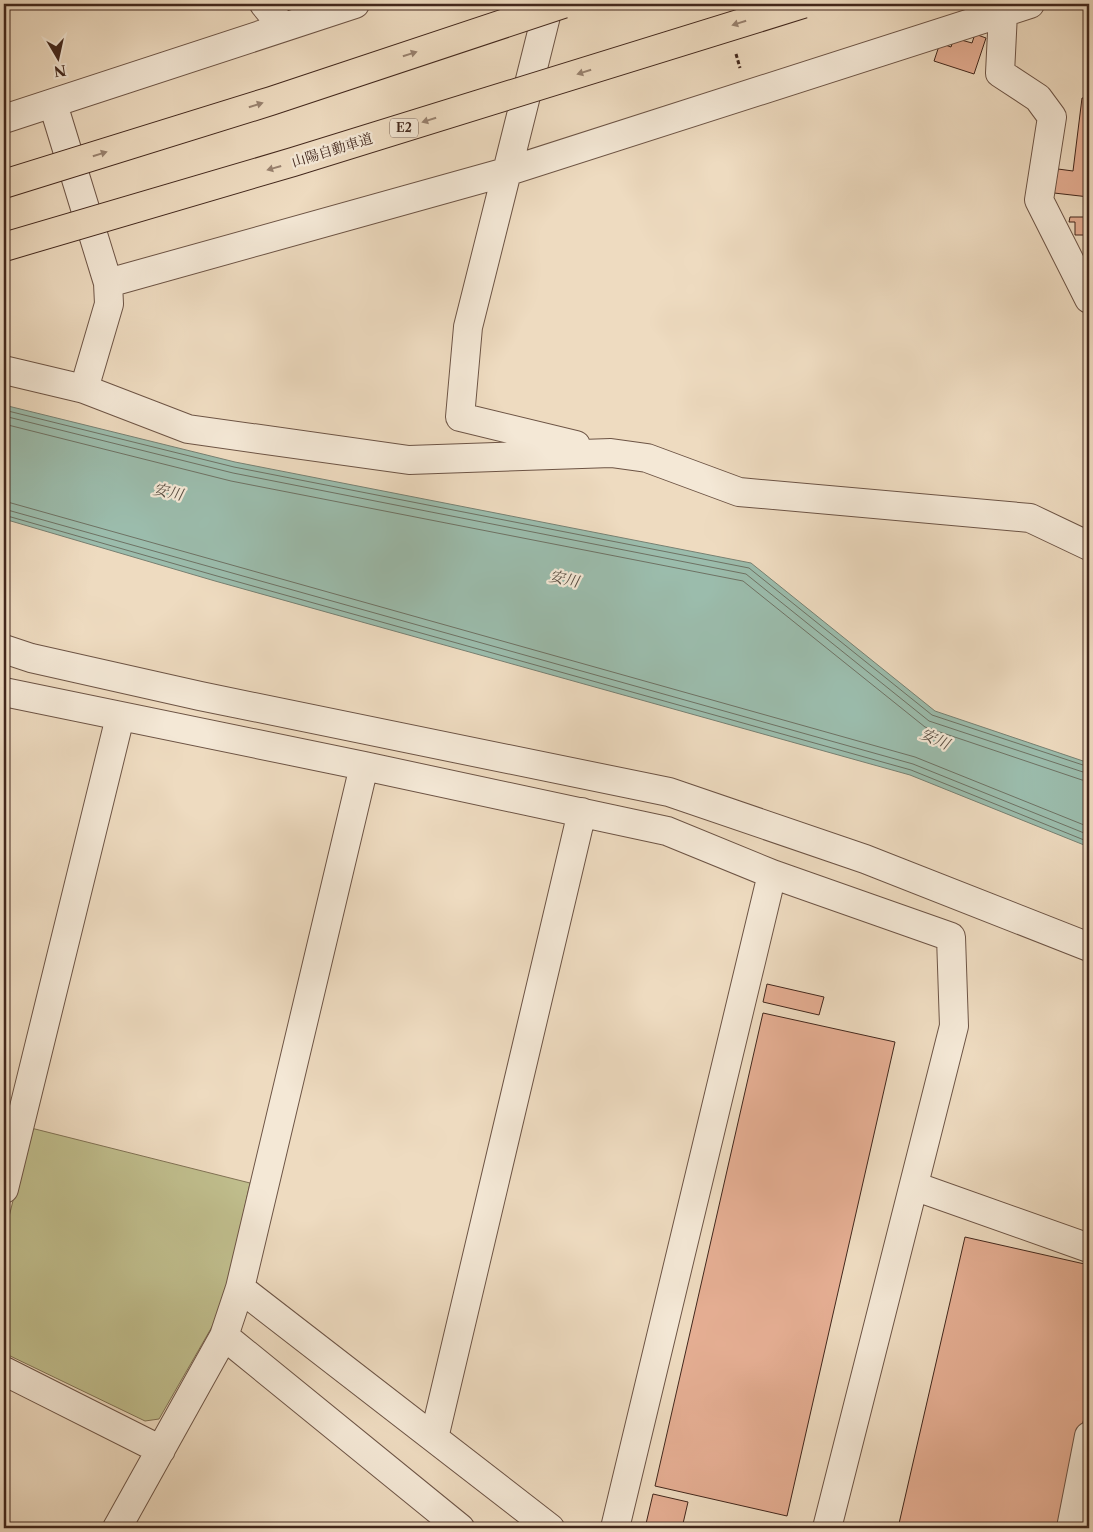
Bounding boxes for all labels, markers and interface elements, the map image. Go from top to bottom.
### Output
one-way arrow [732,20,747,28]
north arrow [32,32,82,82]
one-way arrow [403,50,418,58]
text: N [53,61,67,81]
one-way arrow [577,68,592,76]
one-way arrow [248,101,263,109]
one-way arrow [421,116,436,124]
road number: E2 [390,119,418,138]
street label: 山陽自動車道 [289,129,375,171]
one-way arrow [93,149,108,157]
one-way arrow [266,164,281,172]
water label: 安川 [151,479,187,504]
water label: 安川 [547,566,583,591]
water label: 安川 [918,724,955,754]

